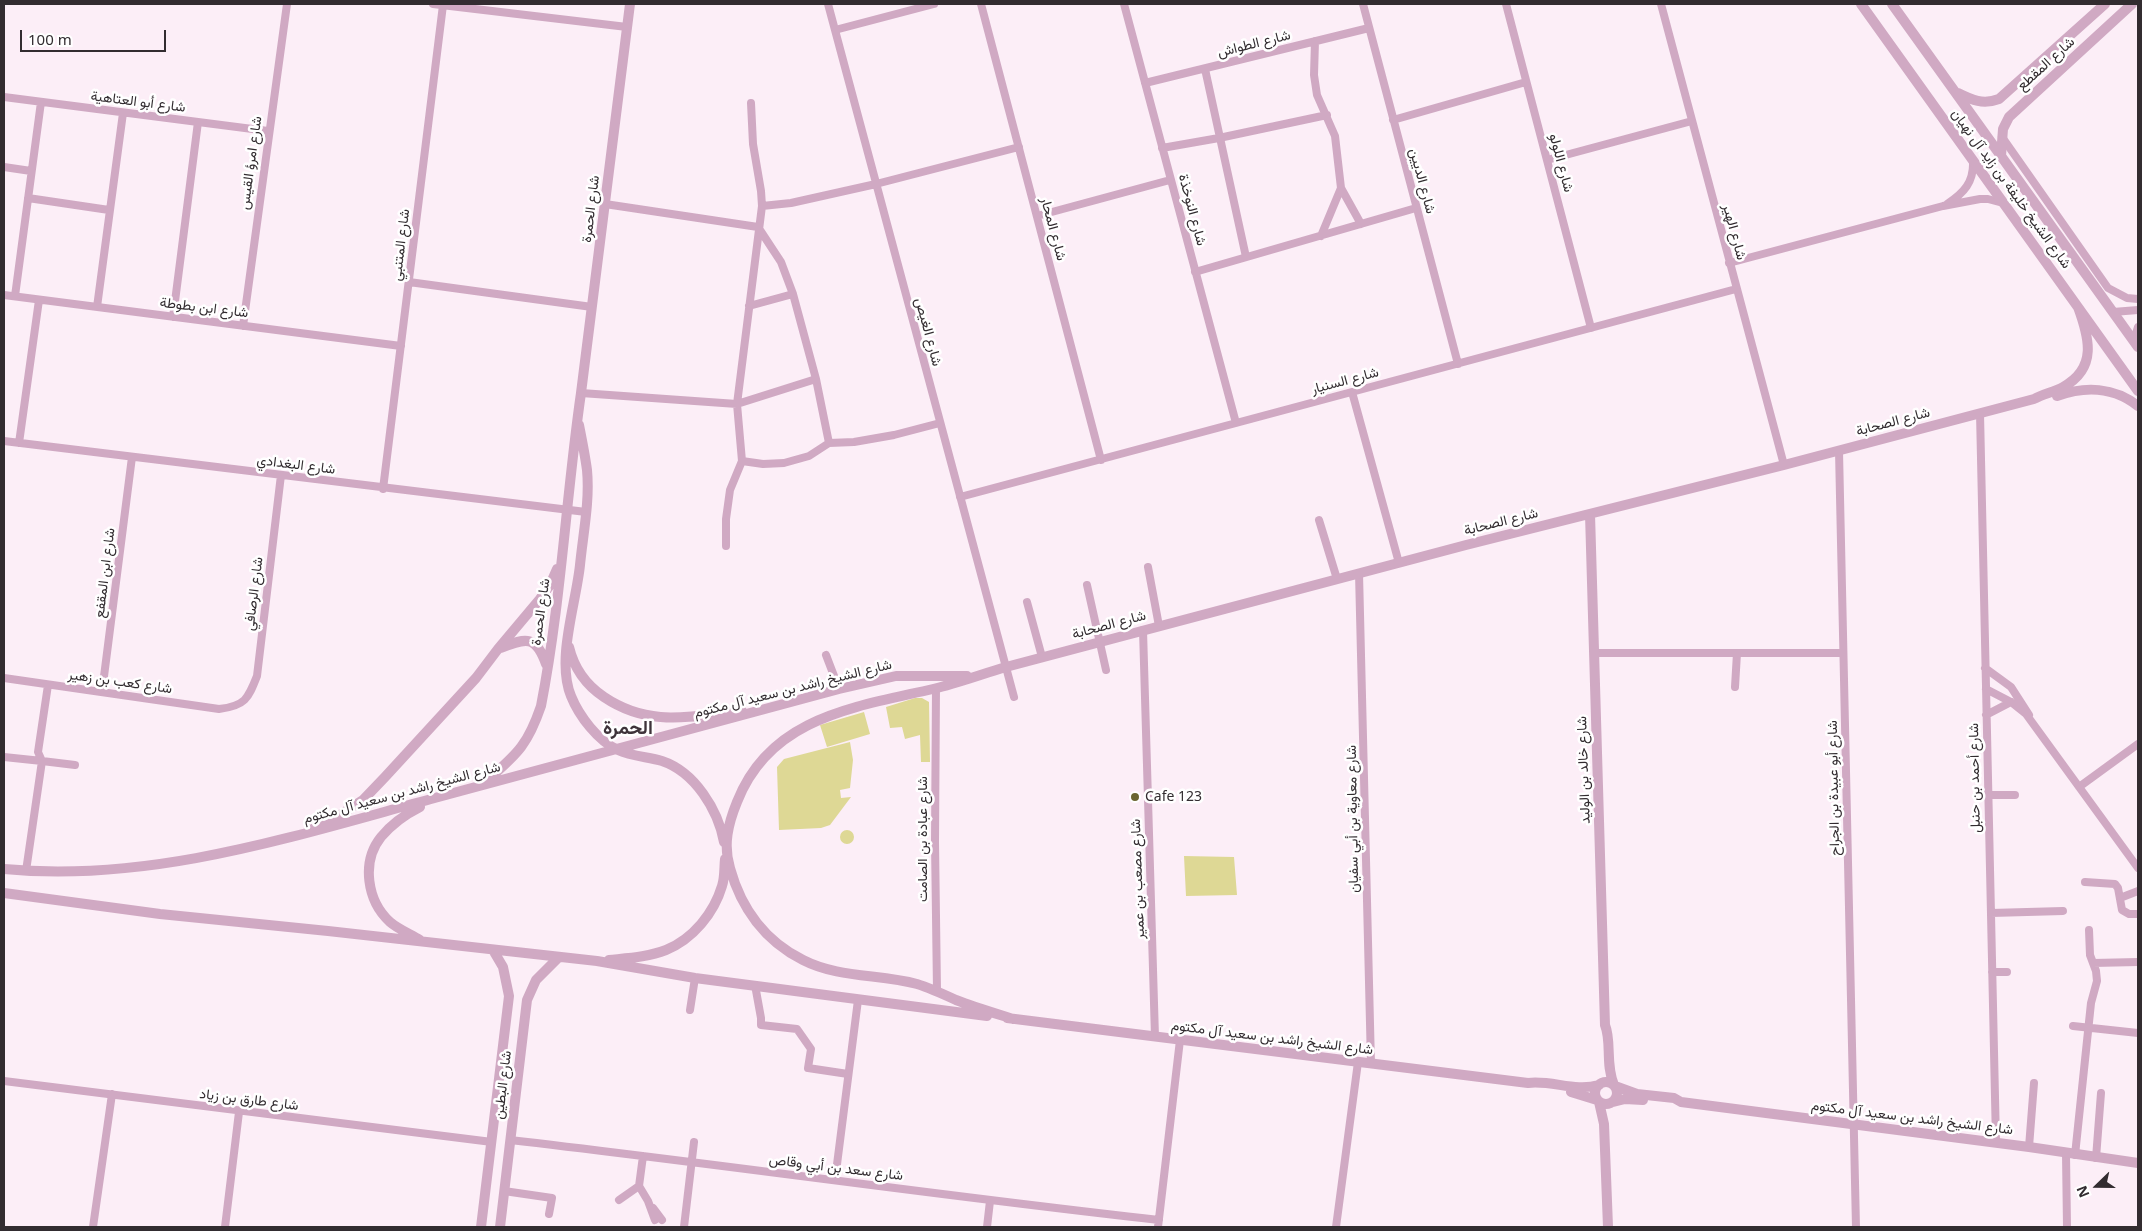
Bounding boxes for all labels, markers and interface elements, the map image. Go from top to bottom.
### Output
scale bar [22,20,169,52]
street label: شارع الطواش [1216,27,1292,61]
text: 100 m [28,29,72,49]
street label: شارع المقطع [2014,34,2078,94]
street label: شارع أبو العتاهية [90,88,186,116]
street label: شارع الشيخ خليفة بن زايد آل نهيان [1947,106,2075,272]
street label: شارع امرؤ القيس [236,115,266,211]
street label: شارع اللولو [1545,132,1577,194]
street label: شارع الديين [1405,146,1439,216]
street label: شارع النوخذة [1174,172,1210,248]
street label: شارع الحمرة [579,174,603,244]
street label: شارع المحار [1036,195,1070,263]
street label: شارع الهير [1719,202,1749,262]
street label: شارع المتنبي [388,208,414,282]
street label: شارع ابن بطوطة [159,294,249,322]
street label: شارع الغيص [911,296,945,368]
street label: شارع السنيار [1309,364,1381,398]
street label: شارع الصحابة [1854,404,1932,440]
street label: شارع البغدادي [256,452,336,478]
street label: شارع الصحابة [1462,505,1540,539]
street label: شارع ابن المقفع [91,527,119,619]
street label: شارع الرصافي [241,556,267,632]
street label: شارع الحمرة [528,577,554,647]
street label: شارع الصحابة [1070,607,1148,643]
street label: شارع الشيخ راشد بن سعيد آل مكتوم [692,656,894,722]
street label: شارع كعب بن زهير [67,666,173,698]
street label: شارع خالد بن الوليد [1574,716,1594,824]
district label: الحمرة [603,718,653,740]
street label: شارع أبو عبيدة بن الجراح [1824,720,1844,856]
street label: شارع أحمد بن حنبل [1966,723,1984,833]
street label: شارع معاوية بن أبي سفيان [1343,745,1363,893]
street label: شارع الشيخ راشد بن سعيد آل مكتوم [302,759,502,827]
street label: شارع عبادة بن الصامت [915,776,931,902]
place label: Cafe 123 [1145,789,1202,805]
marker: Cafe 123 [1129,791,1141,803]
street label: شارع مصعب بن عمير [1128,819,1148,939]
street label: شارع الشيخ راشد بن سعيد آل مكتوم [1170,1017,1374,1059]
street label: شارع البطين [490,1050,516,1120]
street label: شارع طارق بن زياد [199,1086,299,1114]
street label: شارع الشيخ راشد بن سعيد آل مكتوم [1810,1097,2014,1139]
street label: شارع سعد بن أبي وقاص [768,1151,904,1185]
north arrow [2072,1161,2122,1211]
text: N [2072,1183,2094,1201]

